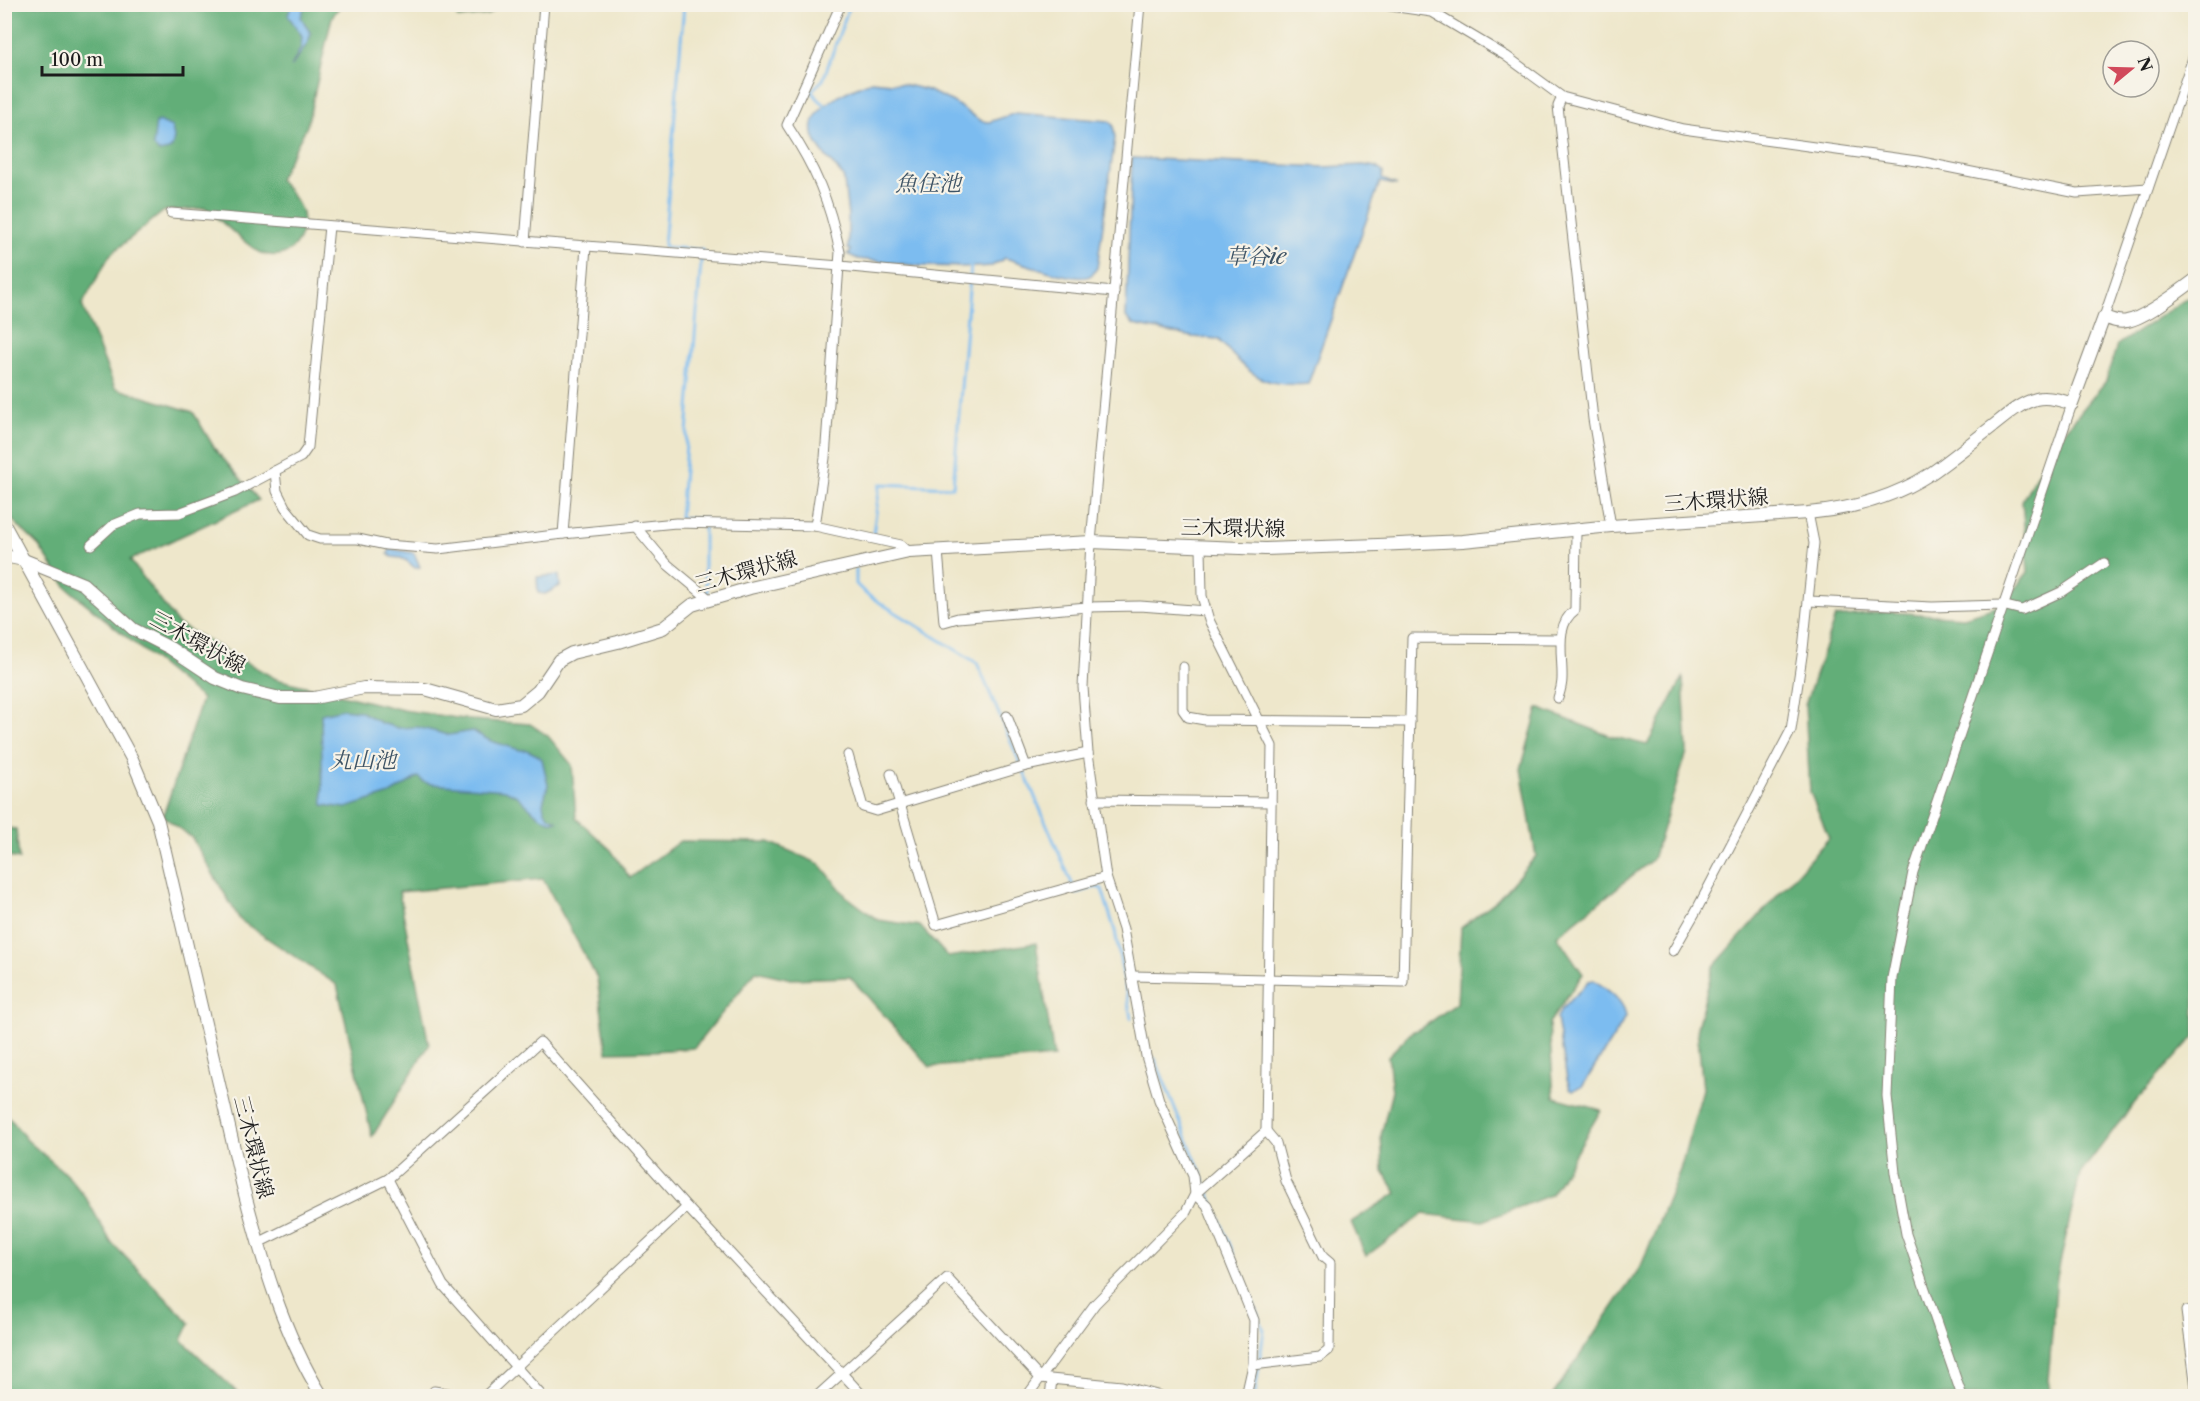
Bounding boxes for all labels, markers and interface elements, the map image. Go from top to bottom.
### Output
scale bar [42,39,183,77]
north arrow [2101,39,2161,99]
text: 100 m [51,49,103,71]
text: N [2133,54,2157,74]
water label: 魚住池 [895,170,964,197]
water label: 草谷ie [1226,243,1288,270]
street label: 三木環状線 [1663,484,1769,516]
street label: 三木環状線 [1180,515,1286,541]
street label: 三木環状線 [692,545,800,597]
street label: 三木環状線 [146,606,250,678]
water label: 丸山池 [330,747,399,774]
street label: 三木環状線 [229,1093,279,1201]

